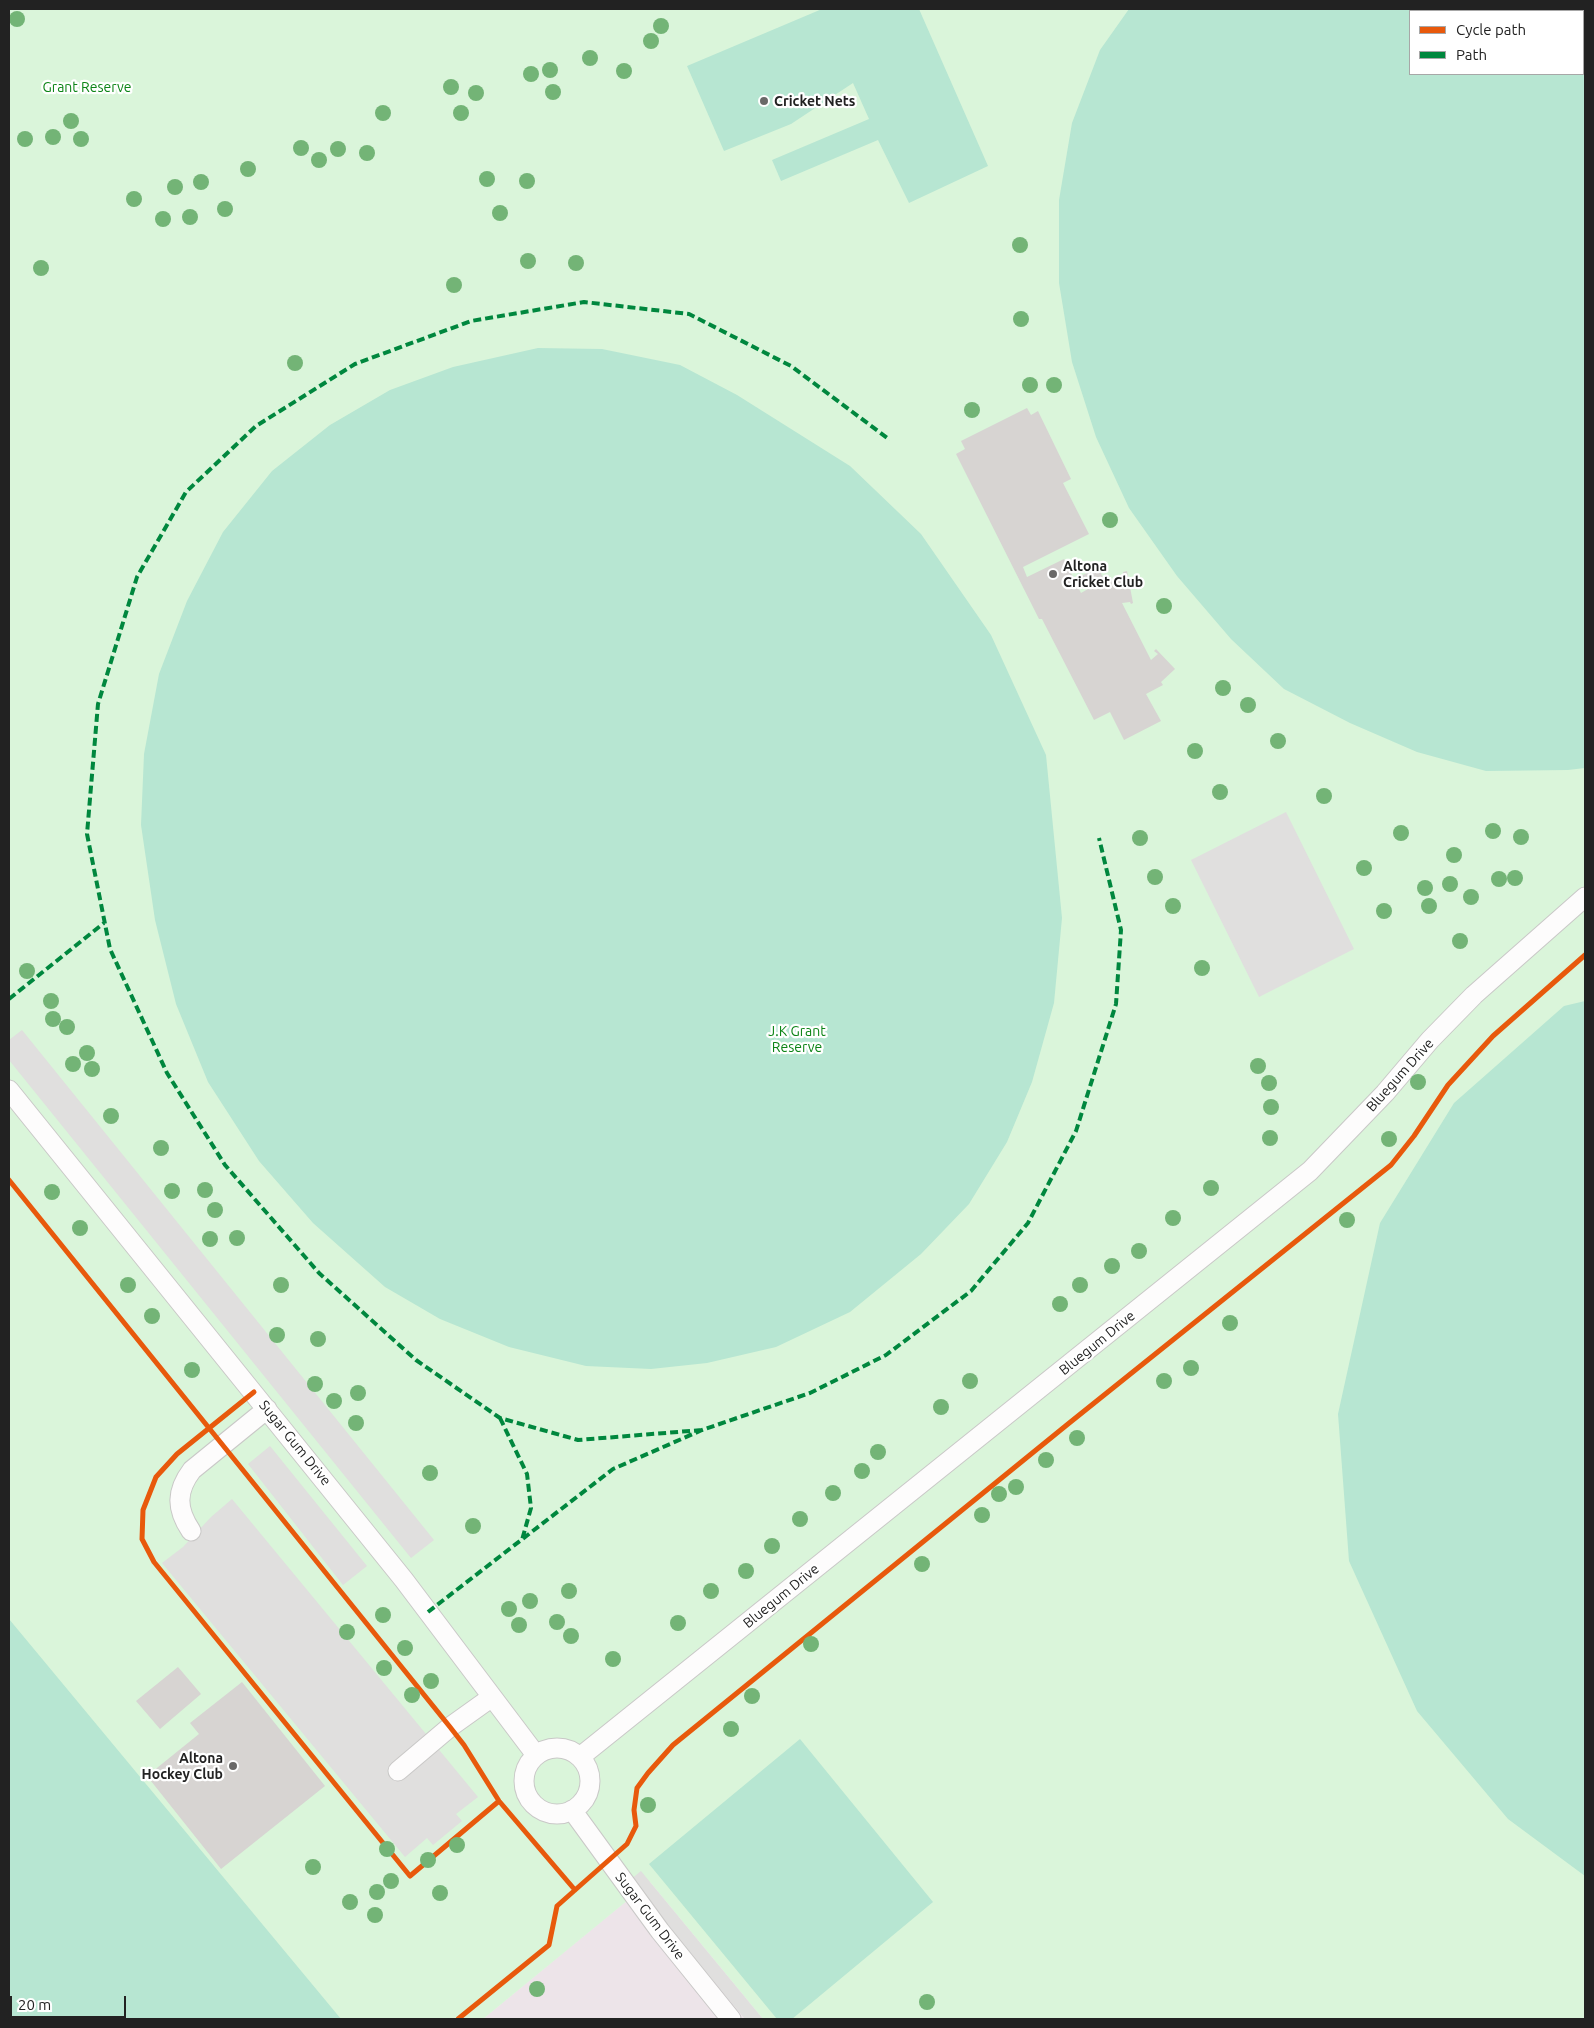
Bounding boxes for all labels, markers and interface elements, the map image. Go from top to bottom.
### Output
legend [1409,10,1584,75]
text: Cycle path [1456,21,1526,38]
text: Path [1456,46,1487,63]
park label: Grant Reserve [43,79,131,95]
place label: Cricket Nets [774,93,855,109]
marker: Cricket Nets [758,95,770,107]
place label: Altona Cricket Club [1063,558,1143,590]
marker: Altona Cricket Club [1047,568,1059,580]
park label: J.K Grant Reserve [768,1023,826,1056]
street label: Bluegum Drive [1363,1035,1437,1115]
street label: Bluegum Drive [1056,1307,1138,1379]
street label: Sugar Gum Drive [256,1397,334,1489]
street label: Bluegum Drive [740,1560,822,1632]
place label: Altona Hockey Club [142,1750,223,1782]
marker: Altona Hockey Club [227,1760,239,1772]
street label: Sugar Gum Drive [612,1869,688,1963]
scale bar [12,1986,129,2018]
text: 20 m [18,1996,51,2013]

